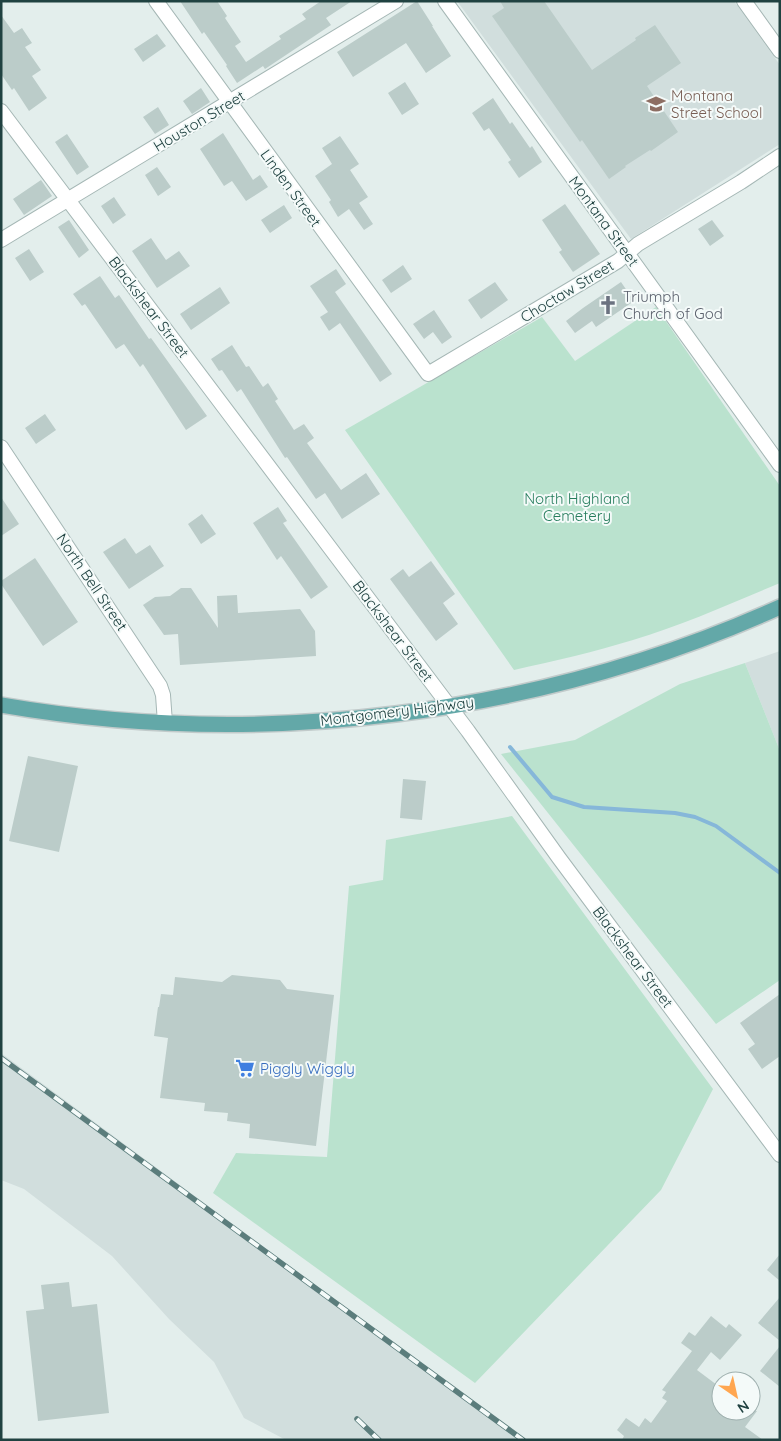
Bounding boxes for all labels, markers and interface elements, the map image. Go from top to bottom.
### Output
street label: Houston Street [150,86,248,156]
place label: Montana Street School [671,86,762,122]
school or university icon: Montana Street School [645,93,667,115]
street label: Linden Street [257,146,325,230]
street label: Montana Street [565,172,643,270]
street label: Blackshear Street [105,253,193,361]
street label: Choctaw Street [517,256,617,326]
place label: Triumph Church of God [623,287,723,323]
church icon: Triumph Church of God [597,294,619,316]
park label: North Highland Cemetery [524,489,630,525]
street label: North Bell Street [52,530,132,634]
street label: Blackshear Street [349,577,437,685]
street label: Montgomery Highway [319,692,475,730]
street label: Blackshear Street [589,903,677,1011]
supermarket icon: Piggly Wiggly [234,1057,256,1079]
place label: Piggly Wiggly [260,1059,355,1078]
north arrow [711,1371,761,1421]
text: N [734,1396,753,1417]

